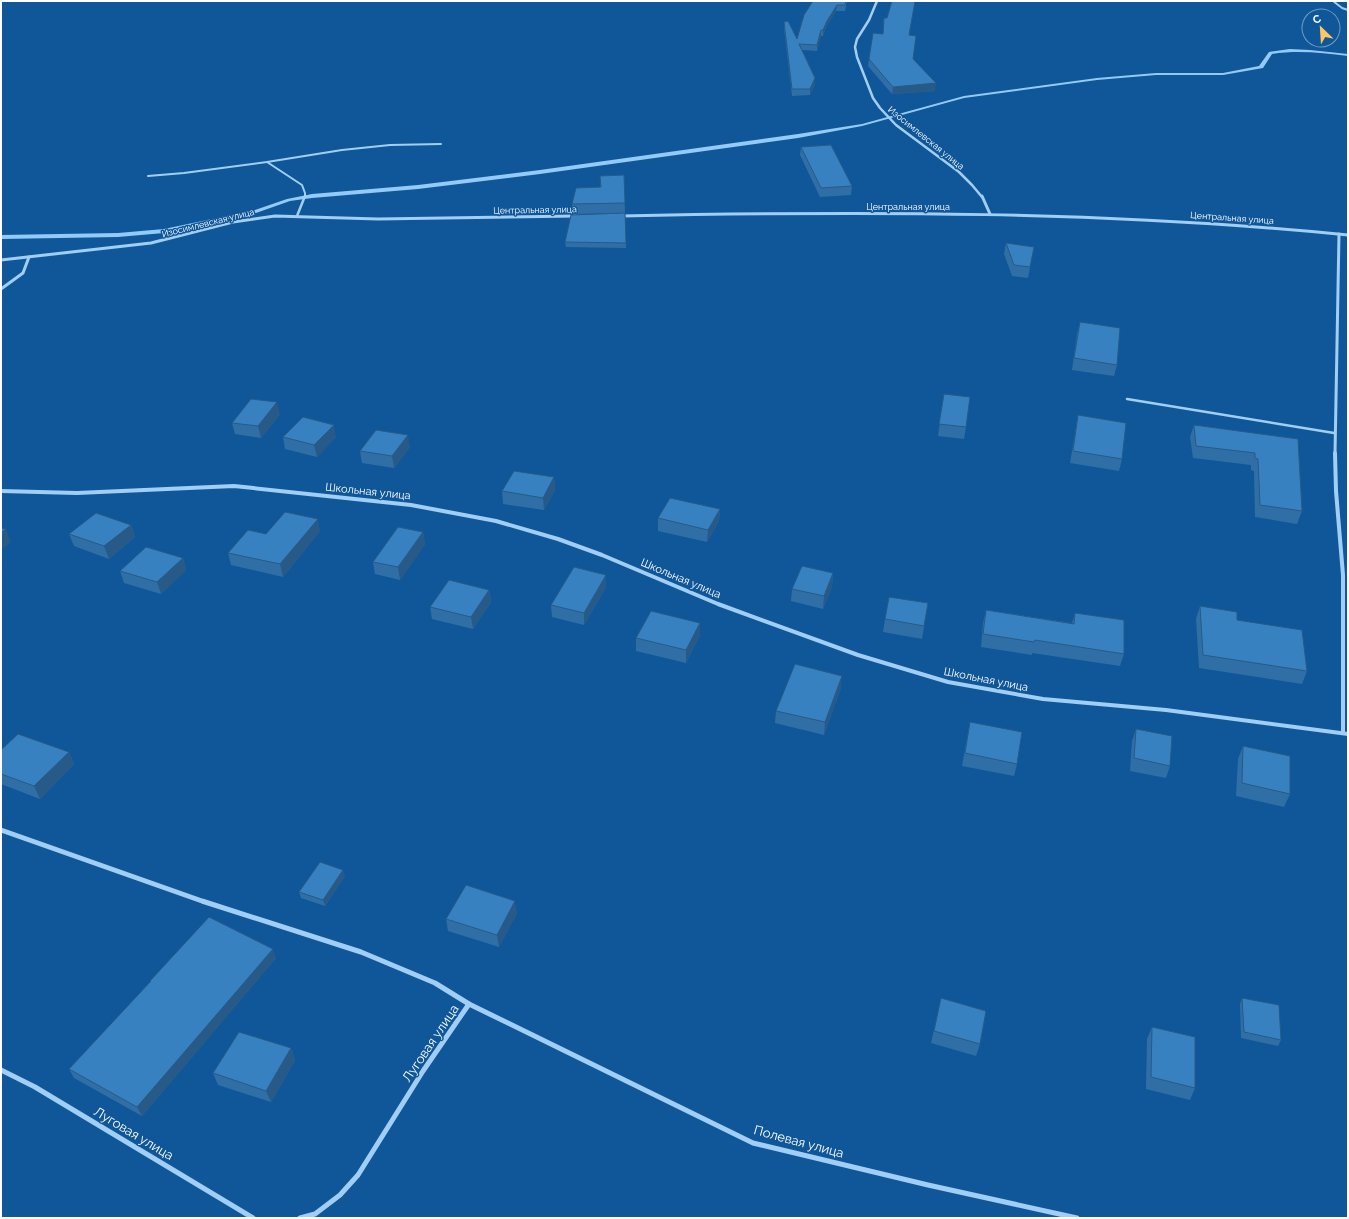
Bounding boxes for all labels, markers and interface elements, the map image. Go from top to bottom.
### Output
north arrow [1301,8,1341,48]
text: С [1311,12,1324,27]
street label: Изосимлевская улица [886,104,966,172]
street label: Центральная улица [866,202,950,212]
street label: Центральная улица [493,204,577,216]
street label: Изосимлевская улица [161,207,255,239]
street label: Центральная улица [1190,210,1274,226]
street label: Школьная улица [325,481,411,502]
street label: Школьная улица [639,556,723,601]
street label: Школьная улица [943,665,1029,694]
street label: Луговая улица [399,1002,462,1085]
street label: Луговая улица [91,1104,176,1163]
street label: Полевая улица [752,1122,846,1161]

